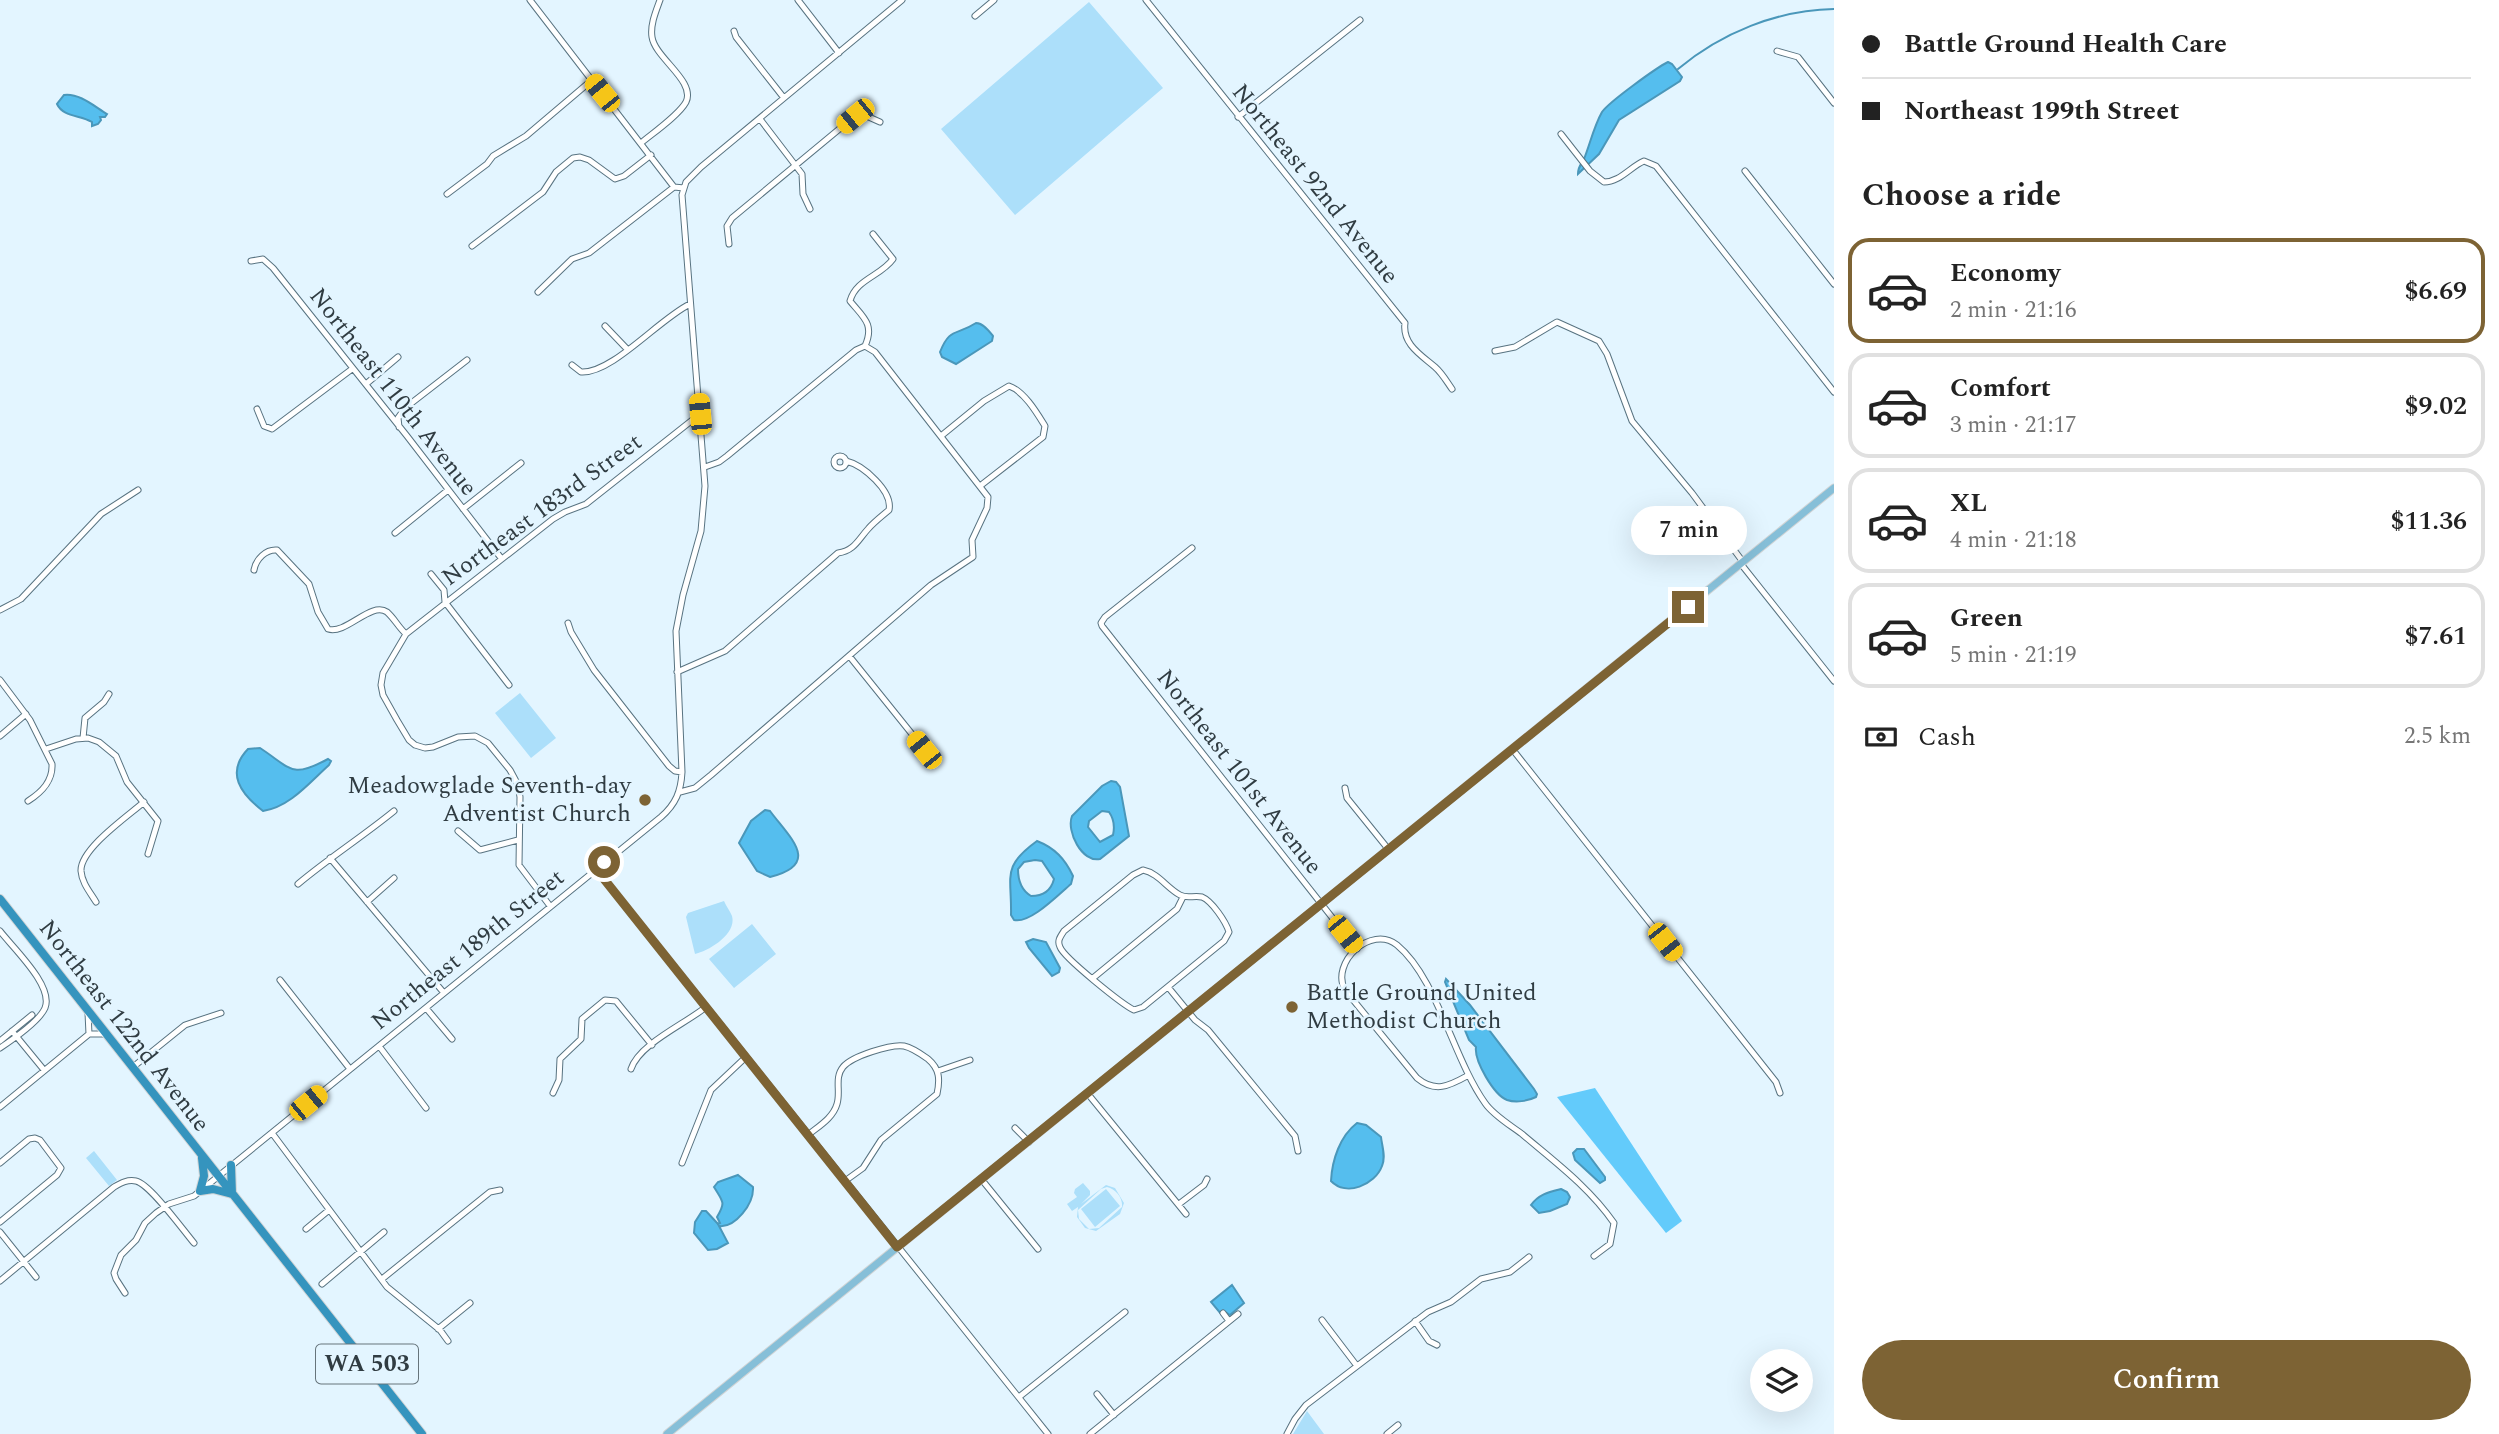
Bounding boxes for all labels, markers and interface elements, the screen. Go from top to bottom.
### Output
text: Battle Ground Health Care [1904,24,2227,64]
car [581,70,624,116]
street label: Northeast 92nd Avenue [1223,76,1407,292]
text: Northeast 199th Street [1904,91,2179,131]
car [833,95,878,137]
text: Choose a ride [1862,171,2061,220]
text: Economy [1950,253,2060,293]
icon: car [1866,259,1929,322]
text: $6.69 [2404,271,2467,311]
street label: Northeast 110th Avenue [300,280,486,504]
text: 2 min · 21:16 [1950,293,2077,328]
text: Comfort [1950,368,2051,408]
icon: car [1866,374,1929,437]
text: $9.02 [2404,386,2467,426]
car [688,392,713,436]
text: 3 min · 21:17 [1950,408,2077,443]
street label: Northeast 183rd Street [434,425,650,595]
text: XL [1950,483,1987,523]
icon: car [1866,489,1929,552]
text: $11.36 [2391,501,2467,541]
callout: 7 min [1630,505,1746,554]
text: 7 min [1659,513,1719,548]
text: 4 min · 21:18 [1950,523,2077,558]
route end [1672,591,1704,623]
text: Green [1950,598,2023,638]
icon: car [1866,604,1929,667]
text: $7.61 [2404,616,2467,656]
text: 5 min · 21:19 [1950,638,2077,673]
street label: Northeast 101st Avenue [1147,662,1331,882]
text: Cash [1918,717,1976,757]
icon: cash [1862,718,1900,756]
text: 2.5 km [2404,719,2471,754]
car [903,727,946,773]
place label: Meadowglade Seventh-day Adventist Church [347,768,632,832]
marker: Meadowglade Seventh-day Adventist Church [637,792,653,808]
route start [588,846,620,878]
street label: Northeast 189th Street [364,861,572,1039]
car [1324,911,1367,957]
street label: Northeast 122nd Avenue [30,912,218,1140]
car [1644,919,1687,965]
place label: Battle Ground United Methodist Church [1306,975,1537,1039]
marker: Battle Ground United Methodist Church [1284,999,1300,1015]
car [286,1082,331,1124]
button: Confirm [1862,1340,2471,1420]
road number: WA 503 [316,1344,418,1384]
map controls [1750,1349,1813,1412]
button: layers [1750,1349,1813,1412]

